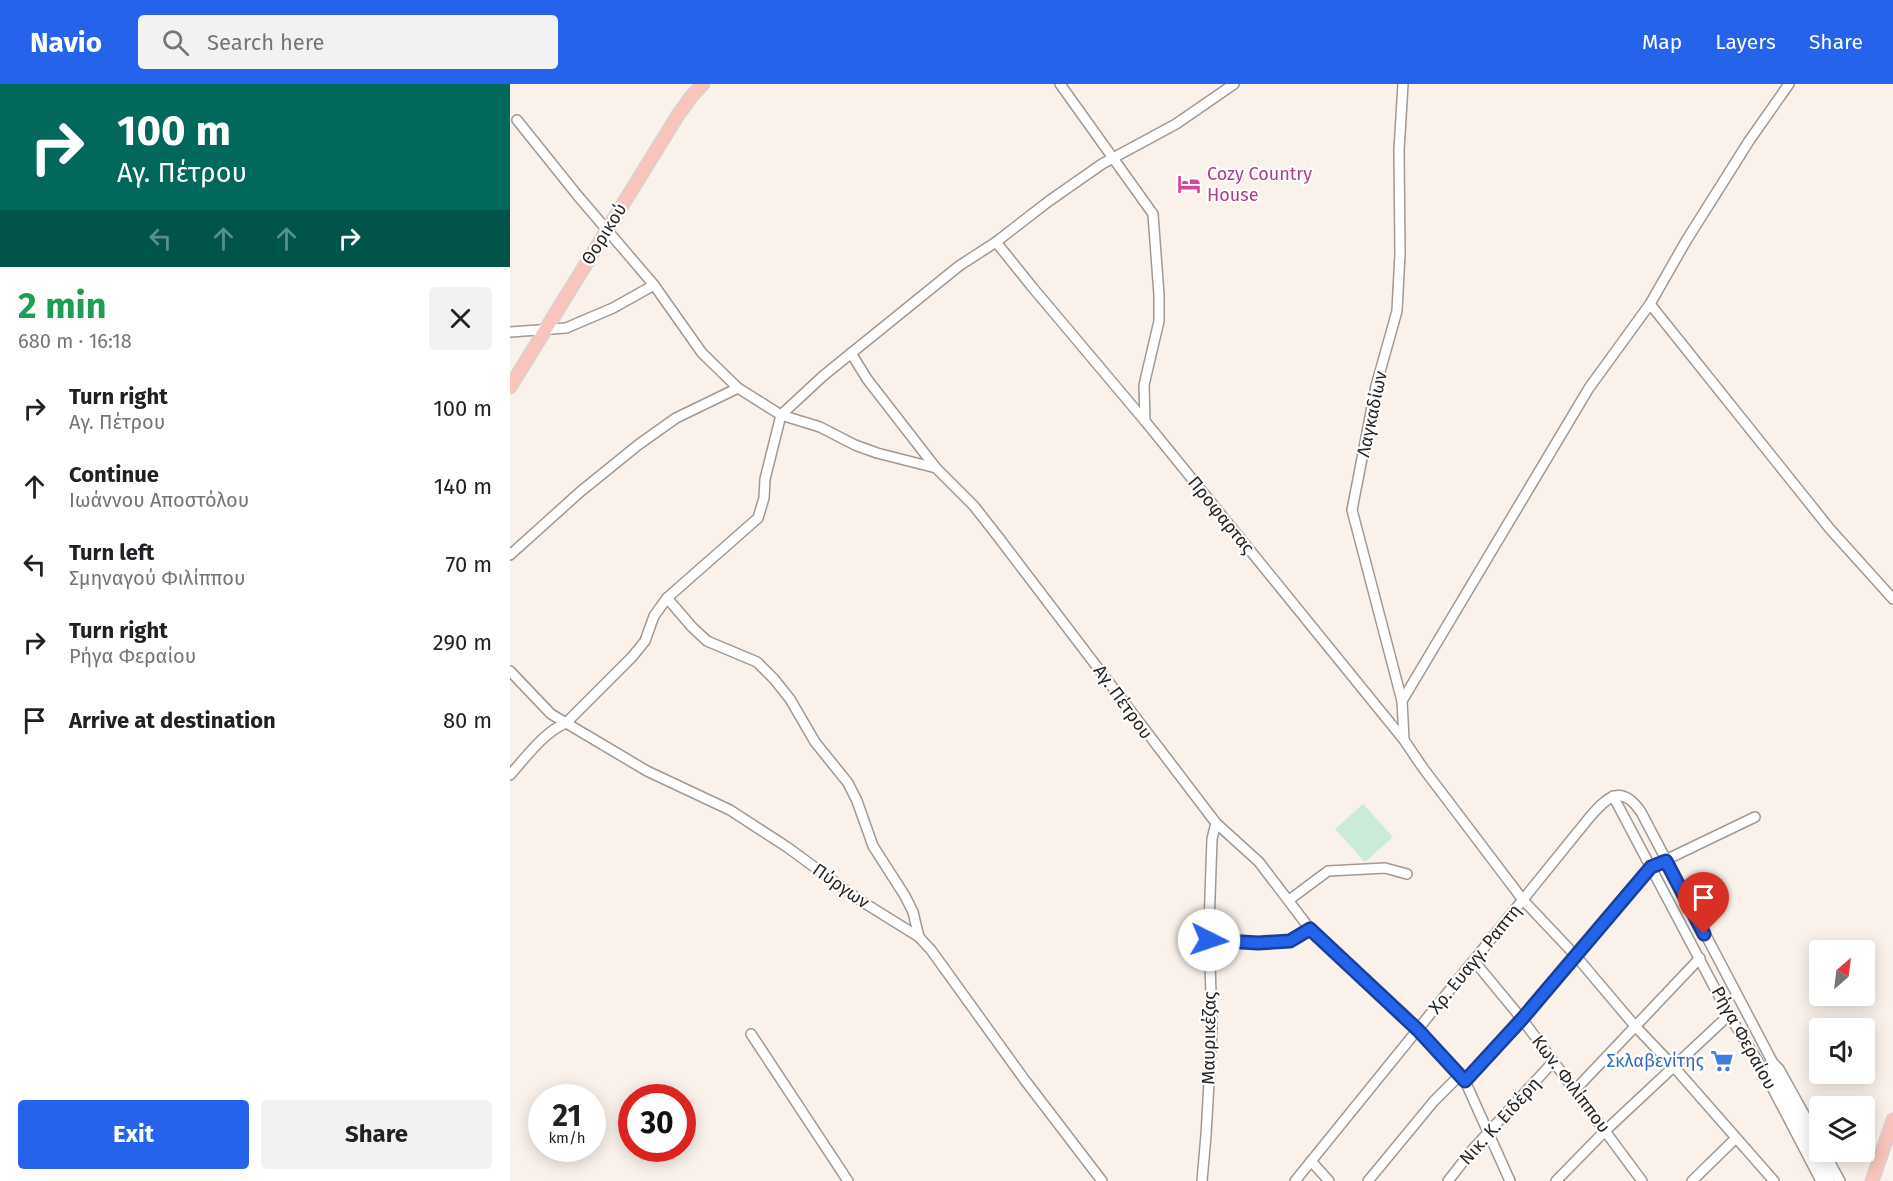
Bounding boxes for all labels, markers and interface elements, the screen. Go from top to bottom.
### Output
search box [138,15,558,69]
text: Navio [30,26,102,59]
icon: search [159,26,192,59]
text: Search here [207,29,325,56]
text: Map [1642,29,1682,55]
text: Layers [1715,29,1776,55]
text: Share [1809,29,1863,55]
text: 100 m [117,106,231,156]
icon: right [18,108,96,186]
text: Αγ. Πέτρου [117,157,247,189]
place label: Cozy Country House [1207,163,1312,206]
hotel icon: Cozy Country House [1176,171,1202,197]
street label: Θορικού [576,199,632,269]
icon: left [144,222,177,255]
icon: ahead [207,222,240,255]
icon: ahead [270,222,303,255]
icon: right [333,222,366,255]
text: 2 min [18,284,107,328]
button: close [429,287,492,350]
text: 680 m · 16:18 [18,329,132,353]
street label: Λαγκαδίων [1352,369,1392,459]
text: Turn right [69,383,168,410]
icon: right [18,392,51,425]
text: 100 m [433,395,492,422]
text: Αγ. Πέτρου [69,410,165,434]
text: Continue [69,461,159,488]
icon: ahead [18,470,51,503]
street label: Προφαρτας [1183,472,1259,559]
text: 140 m [434,473,492,500]
text: Ιωάννου Αποστόλου [69,488,249,512]
text: Turn left [69,539,154,566]
icon: left [18,548,51,581]
text: 70 m [446,551,492,578]
text: Σμηναγού Φιλίππου [69,566,245,590]
text: Turn right [69,617,168,644]
icon: right [18,626,51,659]
text: 290 m [433,629,492,656]
text: Ρήγα Φεραίου [69,644,196,668]
street label: Αγ. Πέτρου [1089,661,1157,743]
icon: arrive [18,704,51,737]
text: Arrive at destination [69,707,276,734]
text: 80 m [443,707,492,734]
street label: Πύργων [808,859,874,914]
pin [1678,872,1729,934]
icon: arrive [1687,881,1720,914]
street label: Χρ. Ευαγγ. Ραπτη [1424,900,1526,1018]
position arrow [1177,908,1241,972]
north arrow [1809,940,1875,1006]
map controls [1809,940,1875,1162]
street label: Ρήγα Φεραίου [1707,983,1781,1093]
street label: Μαυρικέζας [1197,991,1221,1085]
button: sound [1809,1018,1875,1084]
street label: Κων. Φιλίππου [1527,1031,1615,1137]
supermarket icon: Σκλαβενίτης [1709,1048,1735,1074]
place label: Σκλαβενίτης [1606,1050,1705,1072]
street label: Νικ. Κ. Ειδέρη [1455,1073,1545,1169]
speed limit sign: 30 [618,1084,696,1162]
button: layers [1809,1096,1875,1162]
text: 21 [553,1098,581,1134]
button: Exit [18,1100,249,1169]
button: Share [261,1100,492,1169]
text: km/h [548,1129,586,1147]

